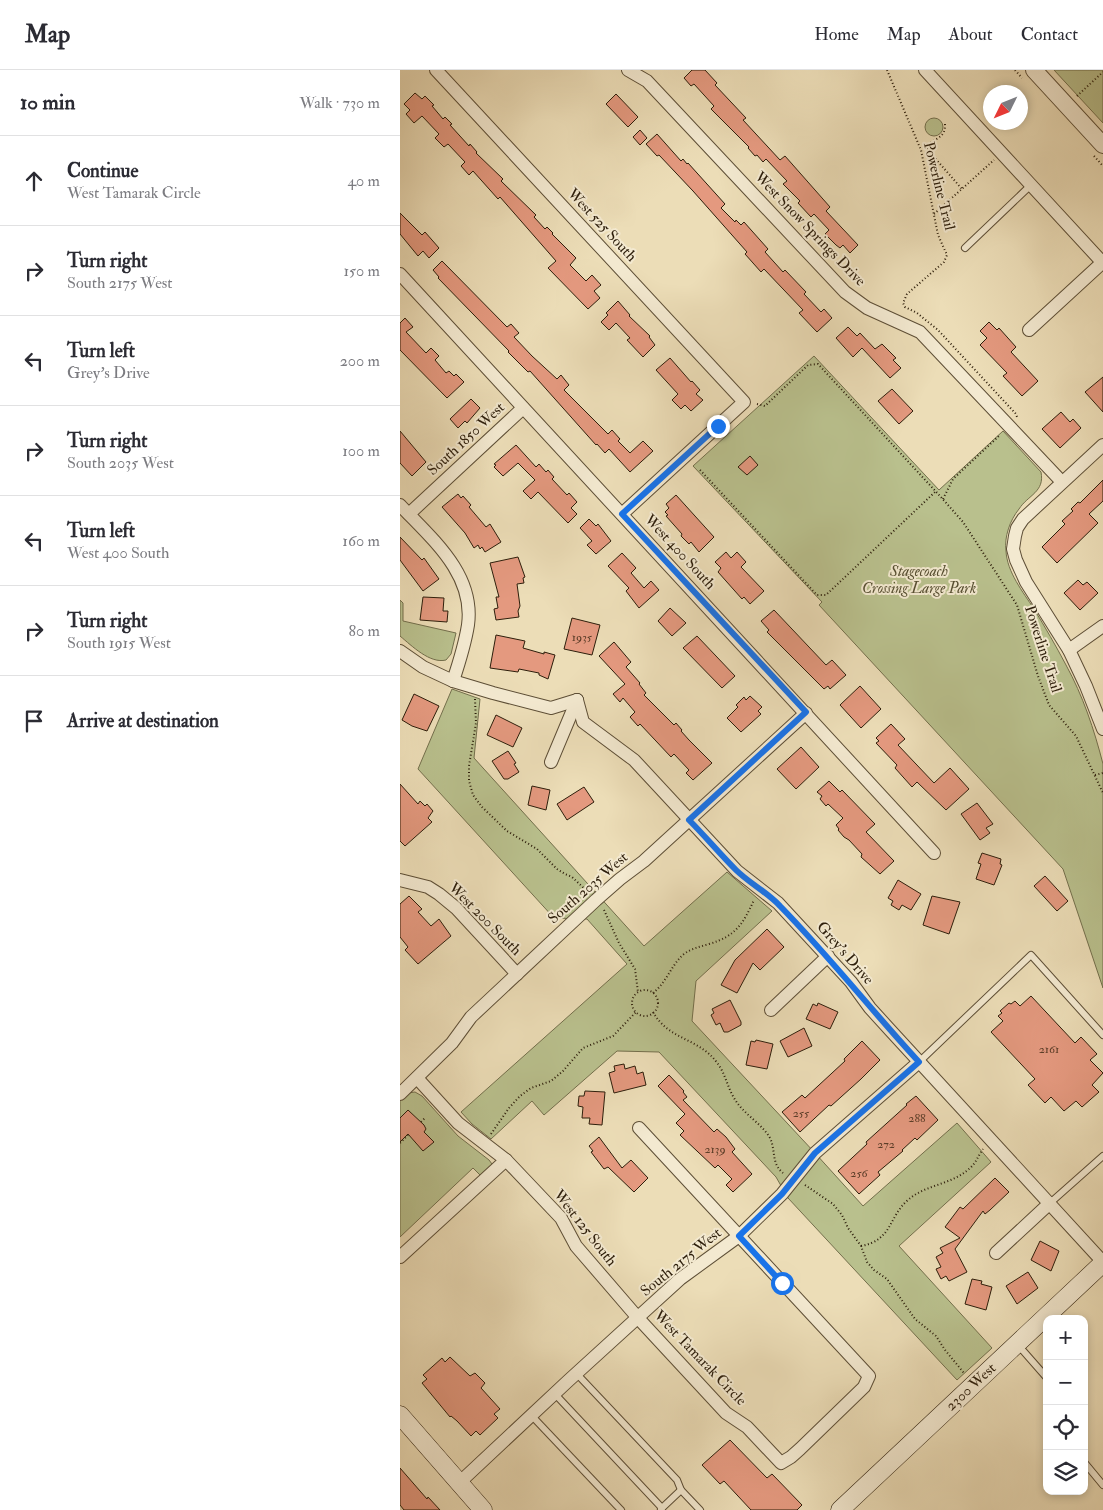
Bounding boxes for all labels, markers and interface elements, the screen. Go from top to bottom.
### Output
text: Map [25,19,70,50]
text: Home [814,23,859,46]
text: Map [887,23,921,46]
text: About [949,23,993,46]
text: Contact [1021,23,1078,46]
north arrow [983,85,1028,130]
text: 10 min [20,89,75,116]
text: Walk · 730 m [299,93,380,113]
street label: Powerline Trail [919,140,959,232]
text: Continue [67,159,138,183]
icon: ahead [20,167,48,195]
street label: West Snow Springs Drive [749,167,870,291]
text: 40 m [347,171,380,191]
text: West Tamarak Circle [67,183,201,203]
street label: West 525 South [563,184,641,266]
text: Turn right [67,249,147,273]
icon: right [20,257,48,285]
text: 150 m [343,261,380,281]
text: South 2175 West [67,273,173,293]
text: Turn left [67,339,135,363]
icon: left [20,347,48,375]
text: 200 m [340,351,380,371]
text: Grey's Drive [67,363,150,383]
street label: South 1850 West [423,398,509,480]
route end [707,415,730,438]
text: Turn right [67,429,147,453]
icon: right [20,437,48,465]
text: 100 m [342,441,380,461]
text: South 2035 West [67,453,174,473]
street label: West 400 South [640,510,720,594]
text: Turn left [67,519,135,543]
icon: left [20,527,48,555]
text: 160 m [342,531,380,551]
text: West 400 South [67,543,169,563]
park label: Stagecoach Crossing Large Park [862,562,976,598]
street label: Powerline Trail [1020,603,1066,695]
text: Turn right [67,609,147,633]
icon: right [20,617,48,645]
text: 80 m [349,621,380,641]
house number: 1935 [572,630,593,645]
text: South 1915 West [67,633,171,653]
icon: arrive [20,707,48,735]
text: Arrive at destination [67,709,219,733]
street label: South 2035 West [544,848,632,928]
street label: West 200 South [444,878,526,960]
street label: Grey's Drive [812,917,878,989]
house number: 2161 [1039,1042,1059,1057]
house number: 255 [793,1106,810,1121]
house number: 288 [908,1111,926,1126]
house number: 272 [877,1137,895,1152]
house number: 2139 [704,1142,726,1157]
house number: 256 [850,1166,869,1181]
street label: West 125 South [549,1185,621,1270]
street label: South 2175 West [637,1223,726,1301]
route start [771,1272,794,1295]
street label: West Tamarak Circle [649,1306,750,1410]
map controls [1043,1315,1088,1495]
button: + [1043,1315,1088,1360]
street label: 2300 West [942,1359,1000,1415]
button: − [1043,1360,1088,1405]
button: locate [1043,1405,1088,1450]
button: layers [1043,1450,1088,1495]

